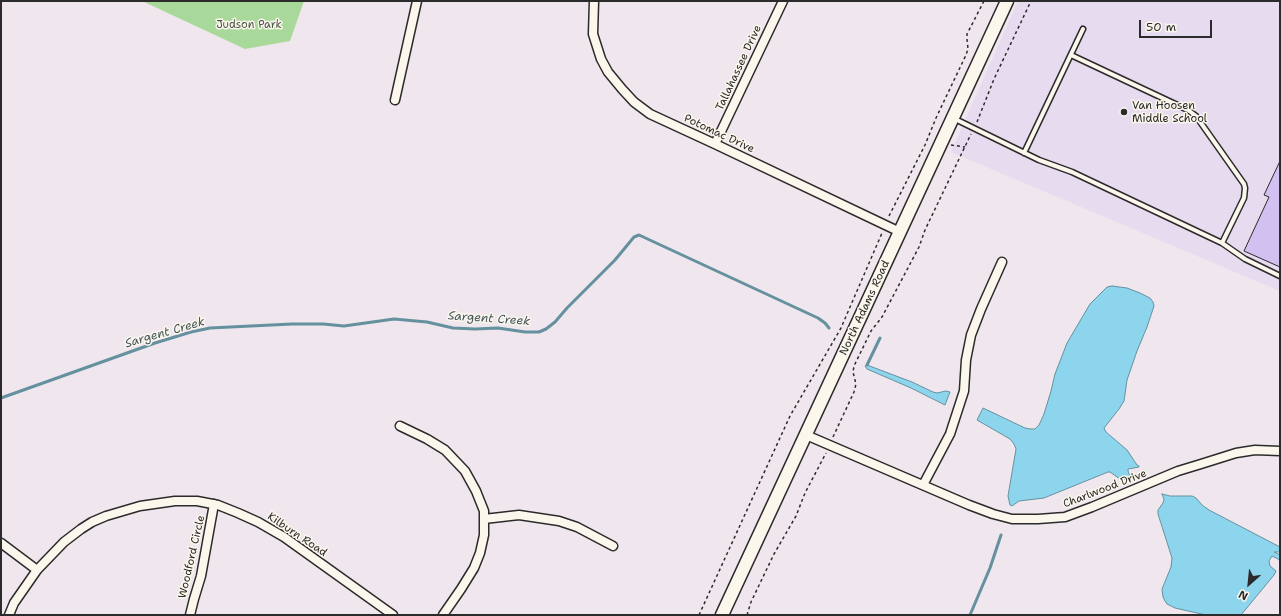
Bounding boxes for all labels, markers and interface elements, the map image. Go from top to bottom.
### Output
scale bar [1141,12,1214,38]
park label: Judson Park [216,18,282,32]
text: 50 m [1146,19,1176,35]
street label: Tallahassee Drive [713,23,765,113]
place label: Van Hoosen Middle School [1132,99,1207,125]
marker: Van Hoosen Middle School [1119,107,1129,117]
street label: Potomac Drive [682,112,756,156]
street label: North Adams Road [837,259,893,357]
water label: Sargent Creek [447,309,531,329]
water label: Sargent Creek [123,315,207,351]
street label: Charlwood Drive [1061,467,1149,511]
street label: Kilburn Road [265,510,329,560]
street label: Woodford Circle [176,514,208,600]
north arrow [1229,564,1269,604]
text: N [1236,586,1251,604]

